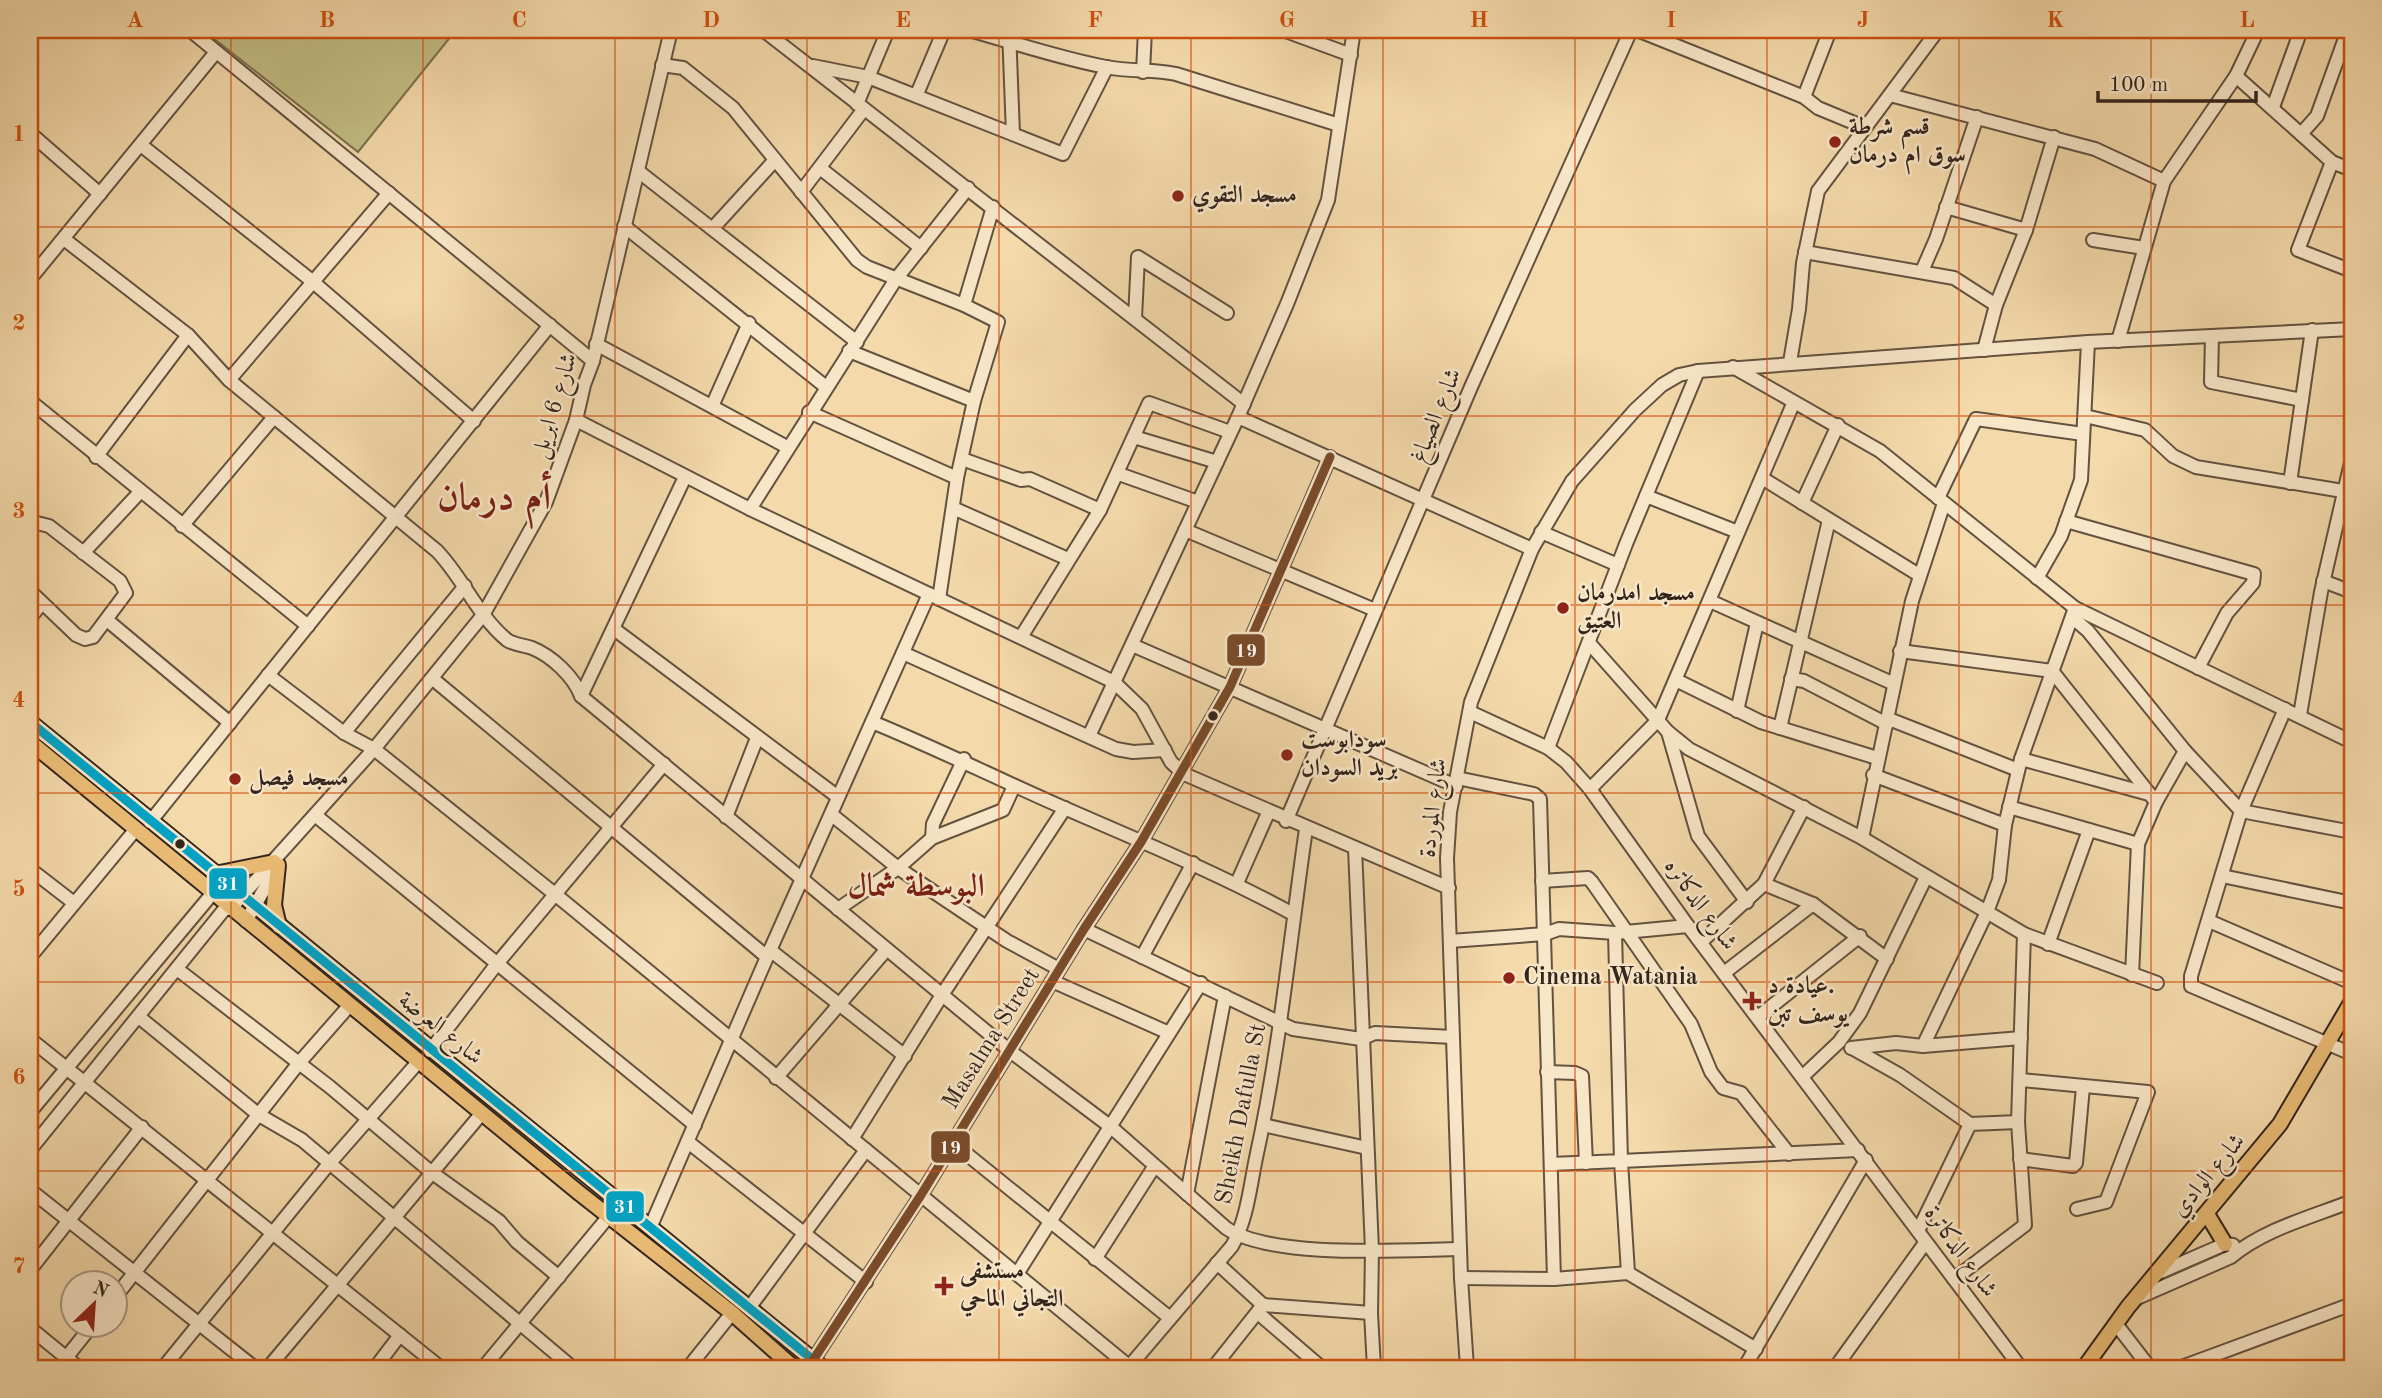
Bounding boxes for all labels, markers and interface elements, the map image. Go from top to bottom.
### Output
text: A [126,9,144,32]
text: B [319,9,335,32]
text: C [511,9,527,32]
text: D [702,9,720,32]
text: E [895,9,911,32]
text: F [1087,9,1103,32]
text: G [1279,9,1295,32]
text: H [1470,9,1488,32]
text: I [1666,9,1676,32]
text: J [1857,9,1869,32]
text: K [2046,9,2064,32]
text: L [2239,9,2255,32]
scale bar [2098,60,2256,104]
text: 100 m [2109,75,2168,96]
place label: قسم شرطة سوق ام درمان [1849,115,1966,175]
text: 1 [12,123,26,146]
marker: قسم شرطة سوق ام درمان [1827,134,1843,150]
place label: مسجد التقوي [1192,183,1297,213]
marker: مسجد التقوي [1170,188,1186,204]
text: 2 [12,312,26,335]
street label: شارع 6 ابريل [528,351,588,463]
street label: شارع الصياغ [1407,365,1472,469]
district label: أم درمان [437,470,551,530]
text: 3 [12,500,26,523]
place label: مسجد امدرمان العتيق [1577,581,1695,635]
marker: مسجد امدرمان العتيق [1555,600,1571,616]
line badge: 19 [1226,633,1266,667]
text: 19 [1235,643,1257,662]
text: 4 [12,689,26,712]
unlabelled marker [1206,709,1220,723]
place label: سودابوست بريد السودان [1301,729,1399,782]
marker: سودابوست بريد السودان [1279,747,1295,763]
street label: شارع الموردة [1416,757,1458,860]
place label: مسجد فيصل [249,767,349,794]
marker: مسجد فيصل [227,771,243,787]
unlabelled marker [173,837,187,851]
street label: شارع الدكاتره [1654,854,1742,958]
line badge: 31 [208,867,248,900]
district label: البوسطة شمال [847,871,985,905]
text: 31 [217,876,239,895]
text: 5 [12,878,26,901]
street label: Masalma Street [939,964,1045,1114]
place label: Cinema Watania [1523,966,1698,990]
marker: Cinema Watania [1501,970,1517,986]
place label: عيادة د. يوسف تبن [1768,974,1850,1028]
street label: شارع العرضة [390,988,487,1075]
marker: عيادة د. يوسف تبن [1742,991,1762,1011]
street label: Sheikh Dafulla St [1213,1021,1271,1207]
text: 6 [12,1066,26,1089]
line badge: 19 [930,1130,971,1164]
street label: شارع الوادي [2168,1130,2255,1226]
text: 19 [939,1140,961,1159]
line badge: 31 [605,1190,645,1223]
text: 31 [614,1199,636,1218]
street label: شارع الدكاترة [1914,1201,2002,1305]
text: 7 [12,1255,26,1278]
place label: مستشفى التجاني الماحي [959,1260,1063,1317]
north arrow [60,1268,130,1338]
marker: مستشفى التجاني الماحي [934,1276,954,1296]
text: N [90,1279,111,1303]

